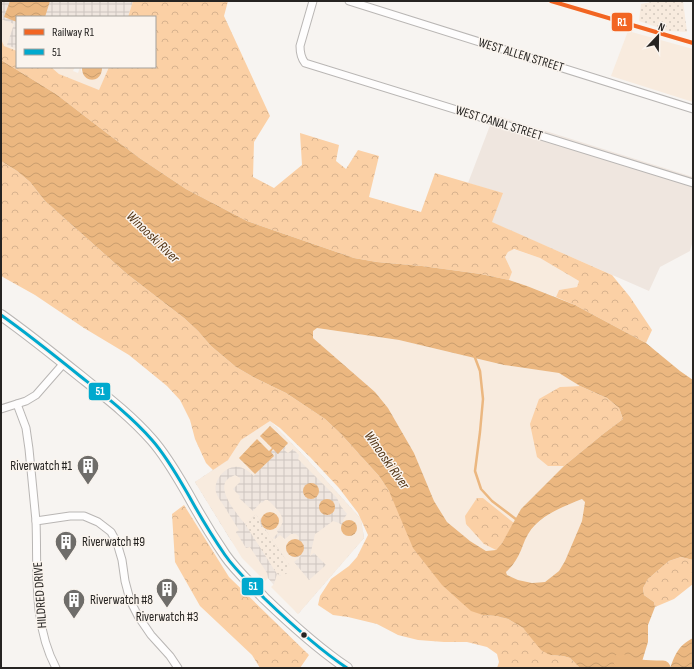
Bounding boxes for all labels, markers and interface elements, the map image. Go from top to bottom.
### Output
line badge: R1 [611,12,633,32]
legend [16,16,156,68]
text: R1 [617,16,628,29]
north arrow [638,16,678,56]
text: N [656,20,667,34]
text: Railway R1 [52,25,95,40]
street label: WEST ALLEN STREET [476,34,566,76]
text: 51 [52,45,62,60]
street label: WEST CANAL STREET [453,102,545,144]
water label: Winooski River [123,208,184,267]
line badge: 51 [88,382,111,401]
text: 51 [95,385,105,398]
water label: Winooski River [361,428,414,493]
building icon: Riverwatch #1 [75,453,101,486]
place label: Riverwatch #1 [10,458,72,474]
building icon: Riverwatch #9 [53,529,79,562]
place label: Riverwatch #9 [82,534,145,550]
street label: HILDRED DRIVE [30,561,50,629]
building icon: Riverwatch #3 [154,576,180,609]
line badge: 51 [241,577,264,596]
text: 51 [248,580,258,593]
building icon: Riverwatch #8 [61,587,87,620]
place label: Riverwatch #8 [90,592,153,608]
place label: Riverwatch #3 [136,609,198,625]
unlabelled marker [299,630,309,640]

